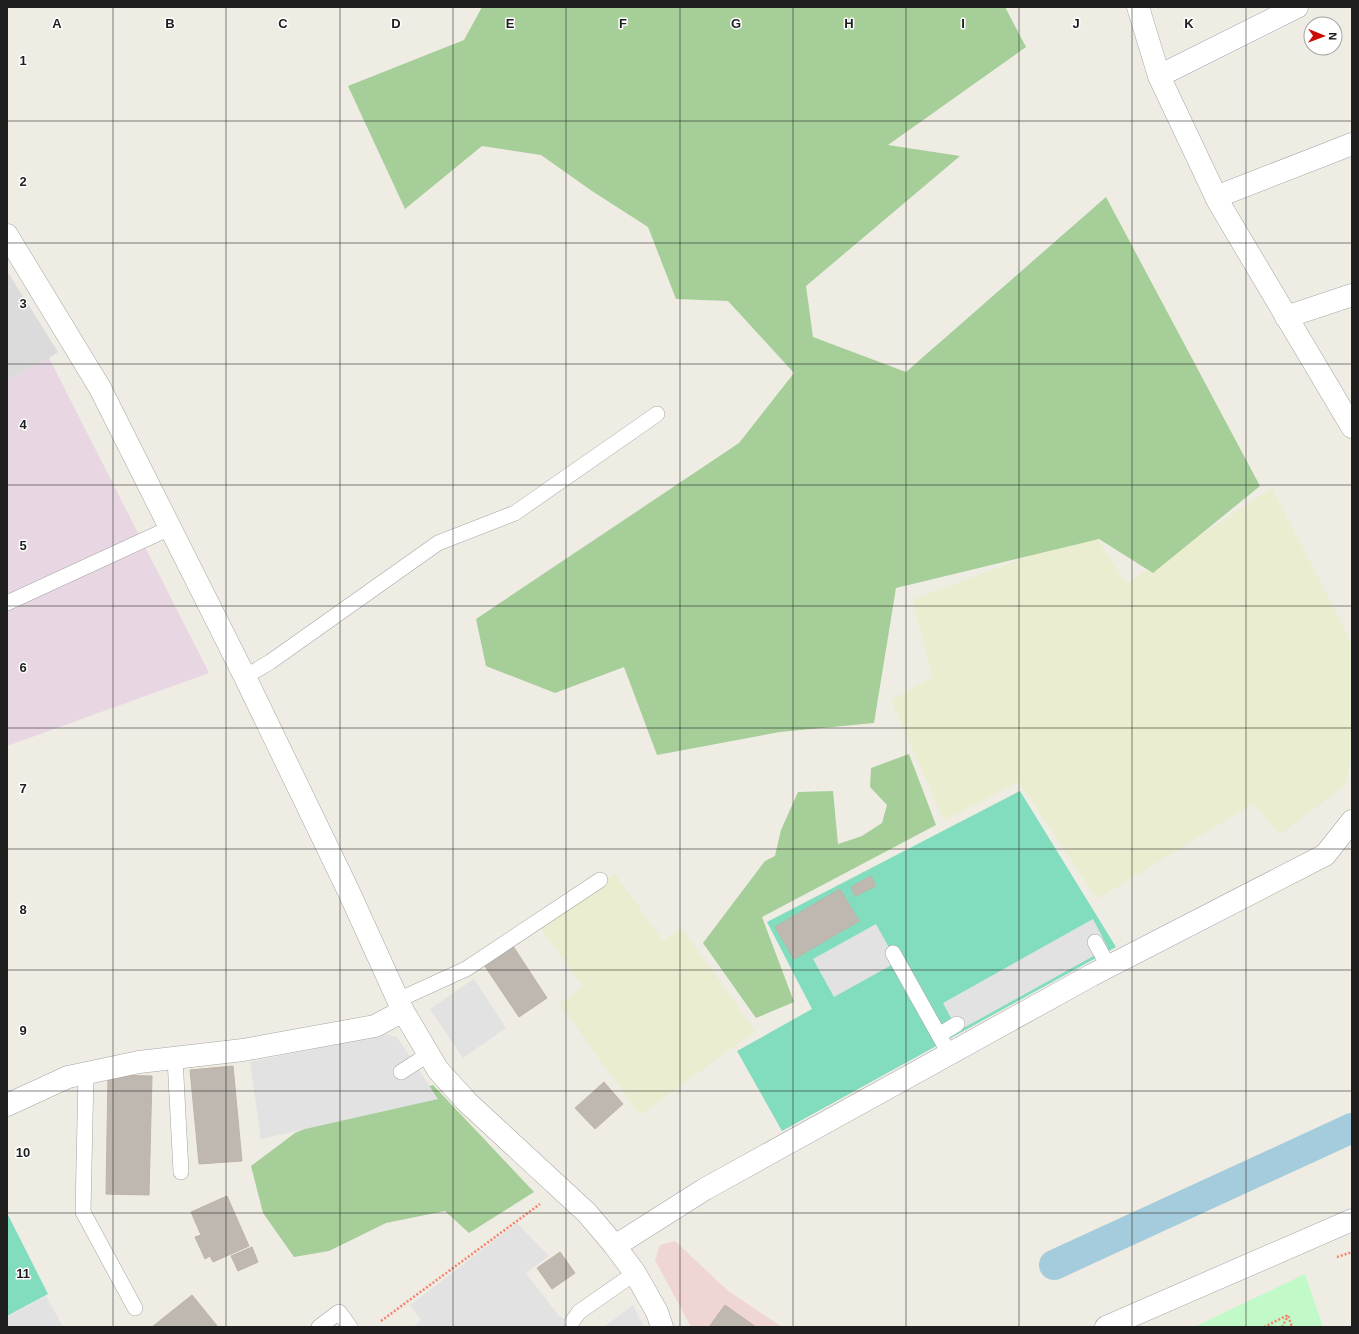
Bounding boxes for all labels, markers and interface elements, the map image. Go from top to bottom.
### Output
text: A [52,16,62,31]
text: B [165,16,175,31]
text: C [278,16,288,31]
text: D [391,16,401,31]
text: E [506,16,515,31]
text: F [619,16,627,31]
text: G [731,16,741,31]
text: H [844,16,854,31]
text: I [961,16,965,31]
text: J [1072,16,1080,31]
text: K [1184,16,1194,31]
north arrow [1303,16,1343,56]
text: N [1327,32,1339,40]
text: 1 [19,53,27,68]
text: 2 [19,174,27,189]
text: 3 [19,296,27,311]
text: 4 [19,417,27,432]
text: 5 [19,538,27,553]
text: 6 [19,660,27,675]
text: 7 [19,781,27,796]
text: 8 [19,902,27,917]
text: 9 [19,1023,27,1038]
text: 10 [16,1145,30,1160]
text: 11 [16,1266,30,1281]

